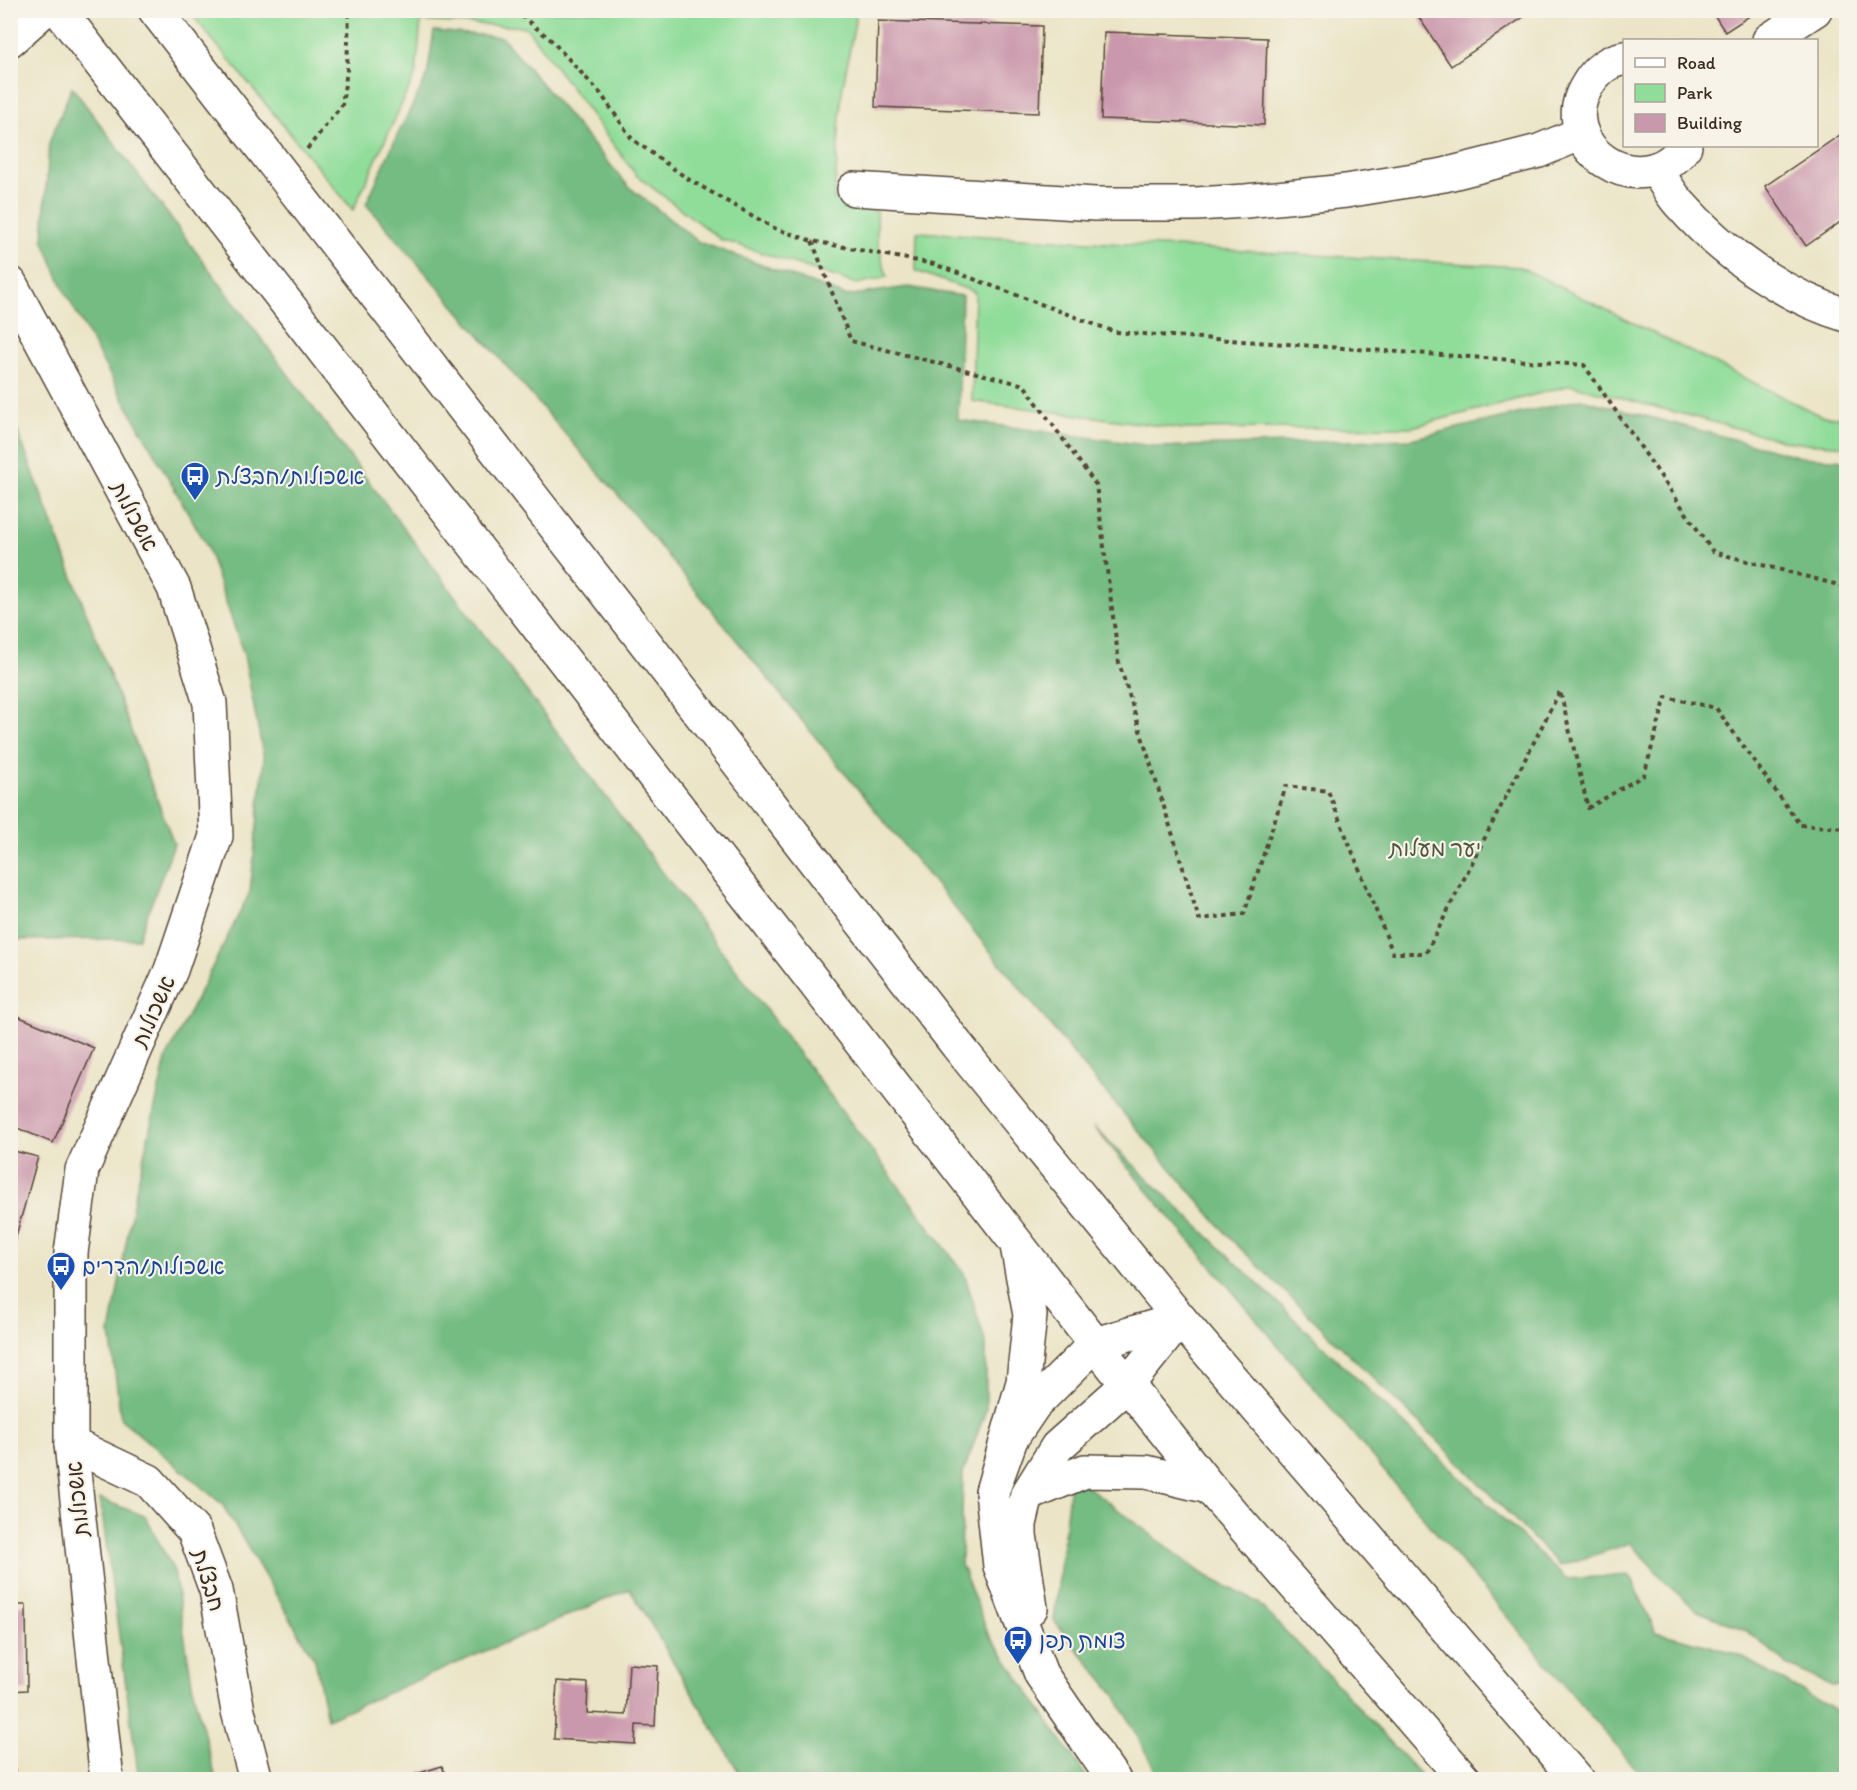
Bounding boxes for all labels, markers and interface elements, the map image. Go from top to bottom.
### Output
legend [1623,39,1818,147]
text: Road [1677,52,1716,74]
text: Park [1677,82,1712,104]
text: Building [1677,112,1743,134]
bus stop icon: אשכולות/חבצלת [179,460,211,502]
place label: אשכולות/חבצלת [215,463,365,490]
street label: אשכולות [104,475,164,556]
park label: יער מעלות [1387,835,1481,862]
street label: אשכולות [125,971,181,1053]
bus stop icon: אשכולות/הדרים [45,1250,77,1292]
place label: אשכולות/הדרים [82,1253,225,1280]
street label: אשכולות [60,1460,95,1540]
street label: חבצלת [186,1545,231,1615]
bus stop icon: צומת תפן [1002,1624,1034,1666]
place label: צומת תפן [1039,1627,1126,1654]

